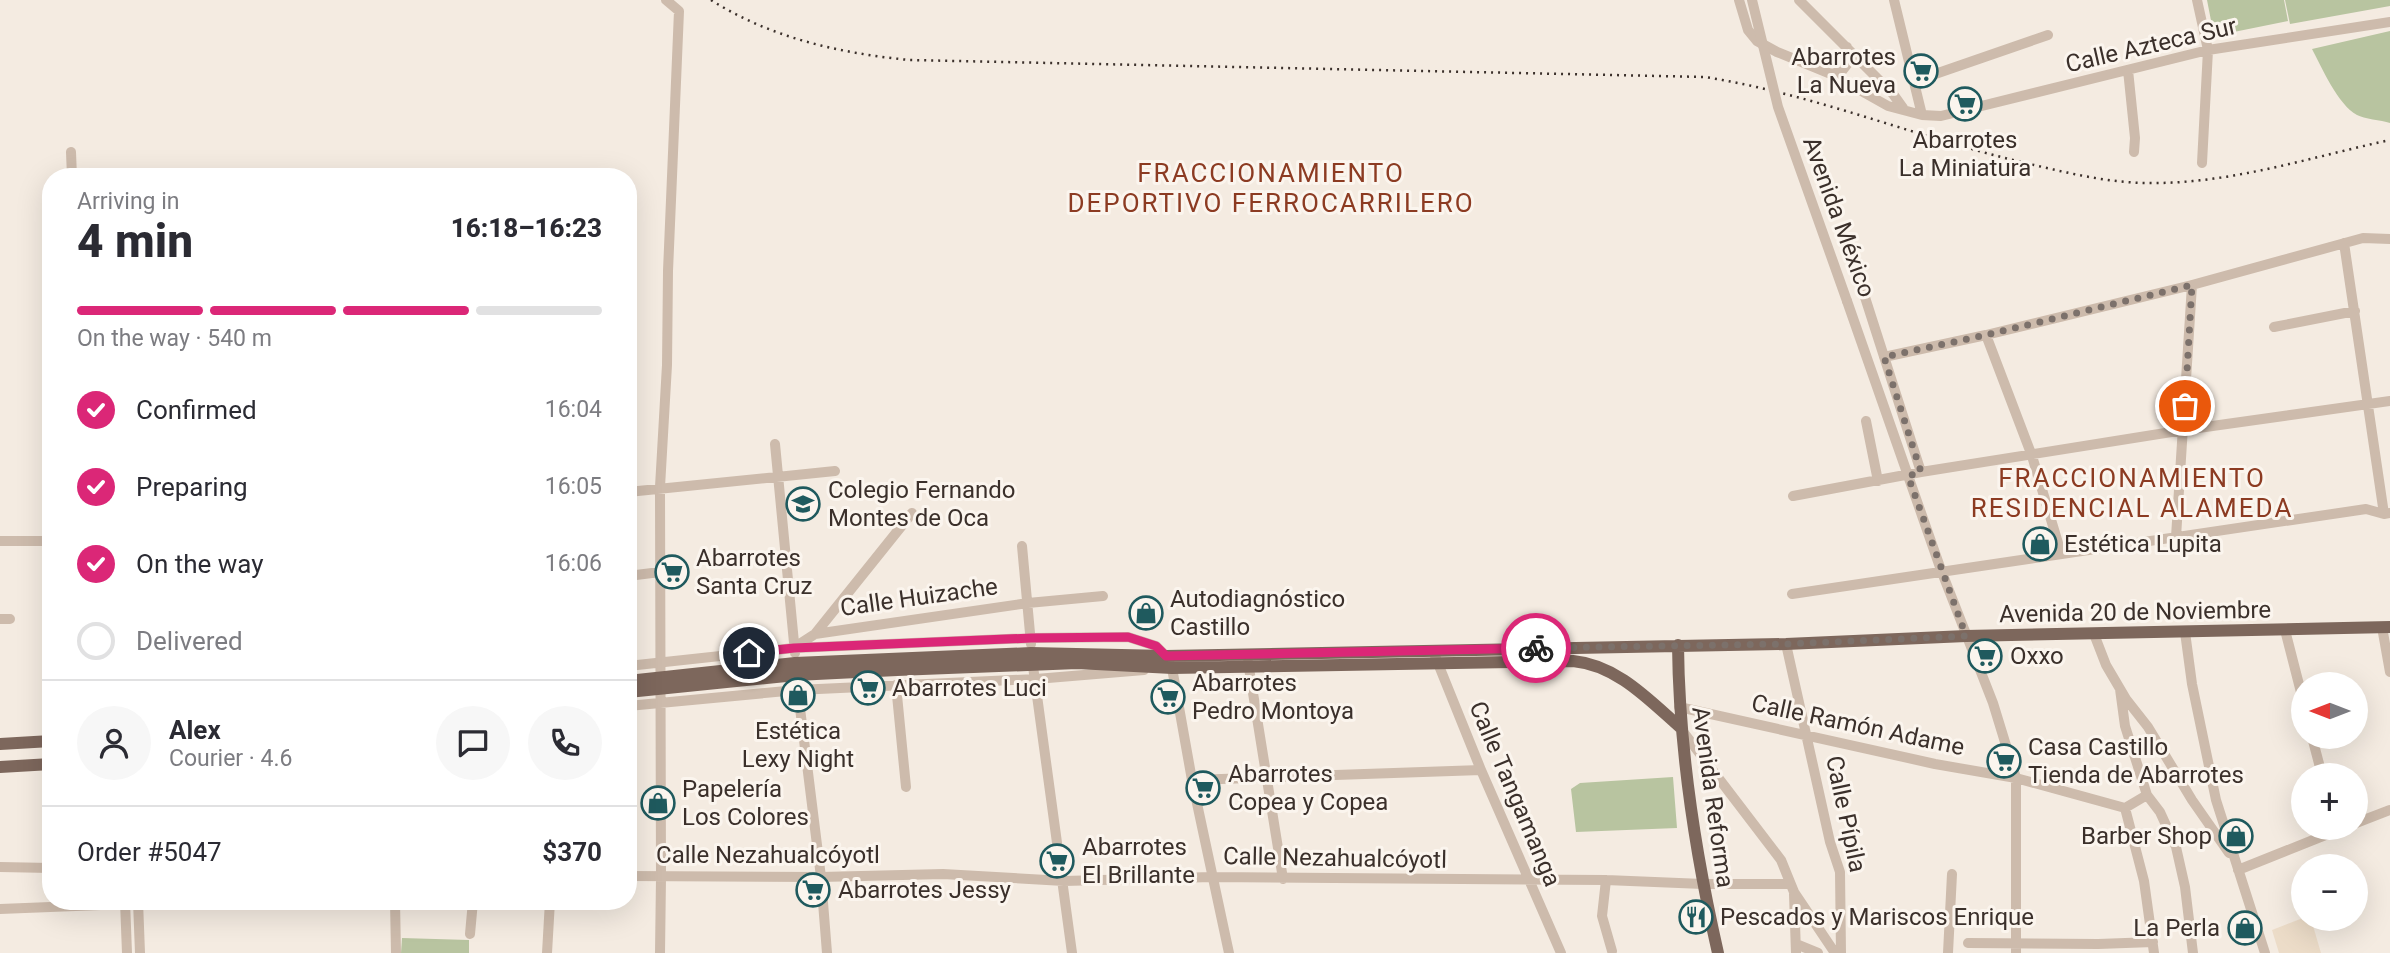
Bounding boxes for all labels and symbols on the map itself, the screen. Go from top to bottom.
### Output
street label: Calle Azteca Sur [2063,12,2239,78]
place label: Abarrotes La Nueva [1791,43,1896,99]
supermarket icon: Abarrotes La Nueva [1902,52,1940,90]
supermarket icon: Abarrotes La Miniatura [1946,85,1984,123]
place label: Abarrotes La Miniatura [1899,126,2031,182]
street label: Avenida México [1797,133,1881,301]
district label: FRACCIONAMIENTO DEPORTIVO FERROCARRILERO [1067,158,1475,218]
pin [2155,376,2215,436]
district label: FRACCIONAMIENTO RESIDENCIAL ALAMEDA [1971,463,2293,523]
place label: Colegio Fernando Montes de Oca [828,476,1016,532]
school or university icon: Colegio Fernando Montes de Oca [784,485,822,523]
shop icon: Estética Lupita [2021,525,2059,563]
place label: Estética Lupita [2064,530,2222,558]
place label: Abarrotes Santa Cruz [696,544,812,600]
supermarket icon: Abarrotes Santa Cruz [653,553,691,591]
street label: Calle Huizache [838,572,1000,622]
place label: Autodiagnóstico Castillo [1170,585,1345,641]
shop icon: Autodiagnóstico Castillo [1127,594,1165,632]
street label: Avenida 20 de Noviembre [1999,596,2271,628]
courier [1501,613,1571,683]
pin [719,623,779,683]
supermarket icon: Oxxo [1966,637,2004,675]
place label: Oxxo [2010,642,2064,670]
supermarket icon: Abarrotes Luci [849,669,887,707]
place label: Abarrotes Pedro Montoya [1192,669,1354,725]
north arrow [2291,672,2368,749]
place label: Abarrotes Luci [892,674,1047,702]
shop icon: Estética Lexy Night [779,676,817,714]
supermarket icon: Abarrotes Pedro Montoya [1149,678,1187,716]
street label: Calle Ramón Adame [1749,689,1967,761]
street label: Calle Tangamanga [1463,697,1567,891]
street label: Avenida Reforma [1686,705,1740,889]
place label: Estética Lexy Night [742,717,854,773]
place label: Casa Castillo Tienda de Abarrotes [2028,733,2244,789]
supermarket icon: Casa Castillo Tienda de Abarrotes [1985,742,2023,780]
street label: Calle Pípila [1820,753,1872,875]
place label: Abarrotes Copea y Copea [1228,760,1388,816]
supermarket icon: Abarrotes Copea y Copea [1184,769,1222,807]
place label: Papelería Los Colores [682,775,809,831]
shop icon: Papelería Los Colores [639,784,677,822]
shop icon: Barber Shop [2217,817,2255,855]
place label: Barber Shop [2081,822,2212,850]
place label: Abarrotes El Brillante [1082,833,1195,889]
street label: Calle Nezahualcóyotl [656,841,880,869]
supermarket icon: Abarrotes El Brillante [1038,842,1076,880]
street label: Calle Nezahualcóyotl [1223,842,1447,874]
supermarket icon: Abarrotes Jessy [794,871,832,909]
place label: Abarrotes Jessy [838,876,1012,904]
restaurant icon: Pescados y Mariscos Enrique [1677,898,1715,936]
place label: Pescados y Mariscos Enrique [1720,903,2034,931]
shop icon: La Perla [2226,909,2264,947]
place label: La Perla [2133,914,2220,942]

